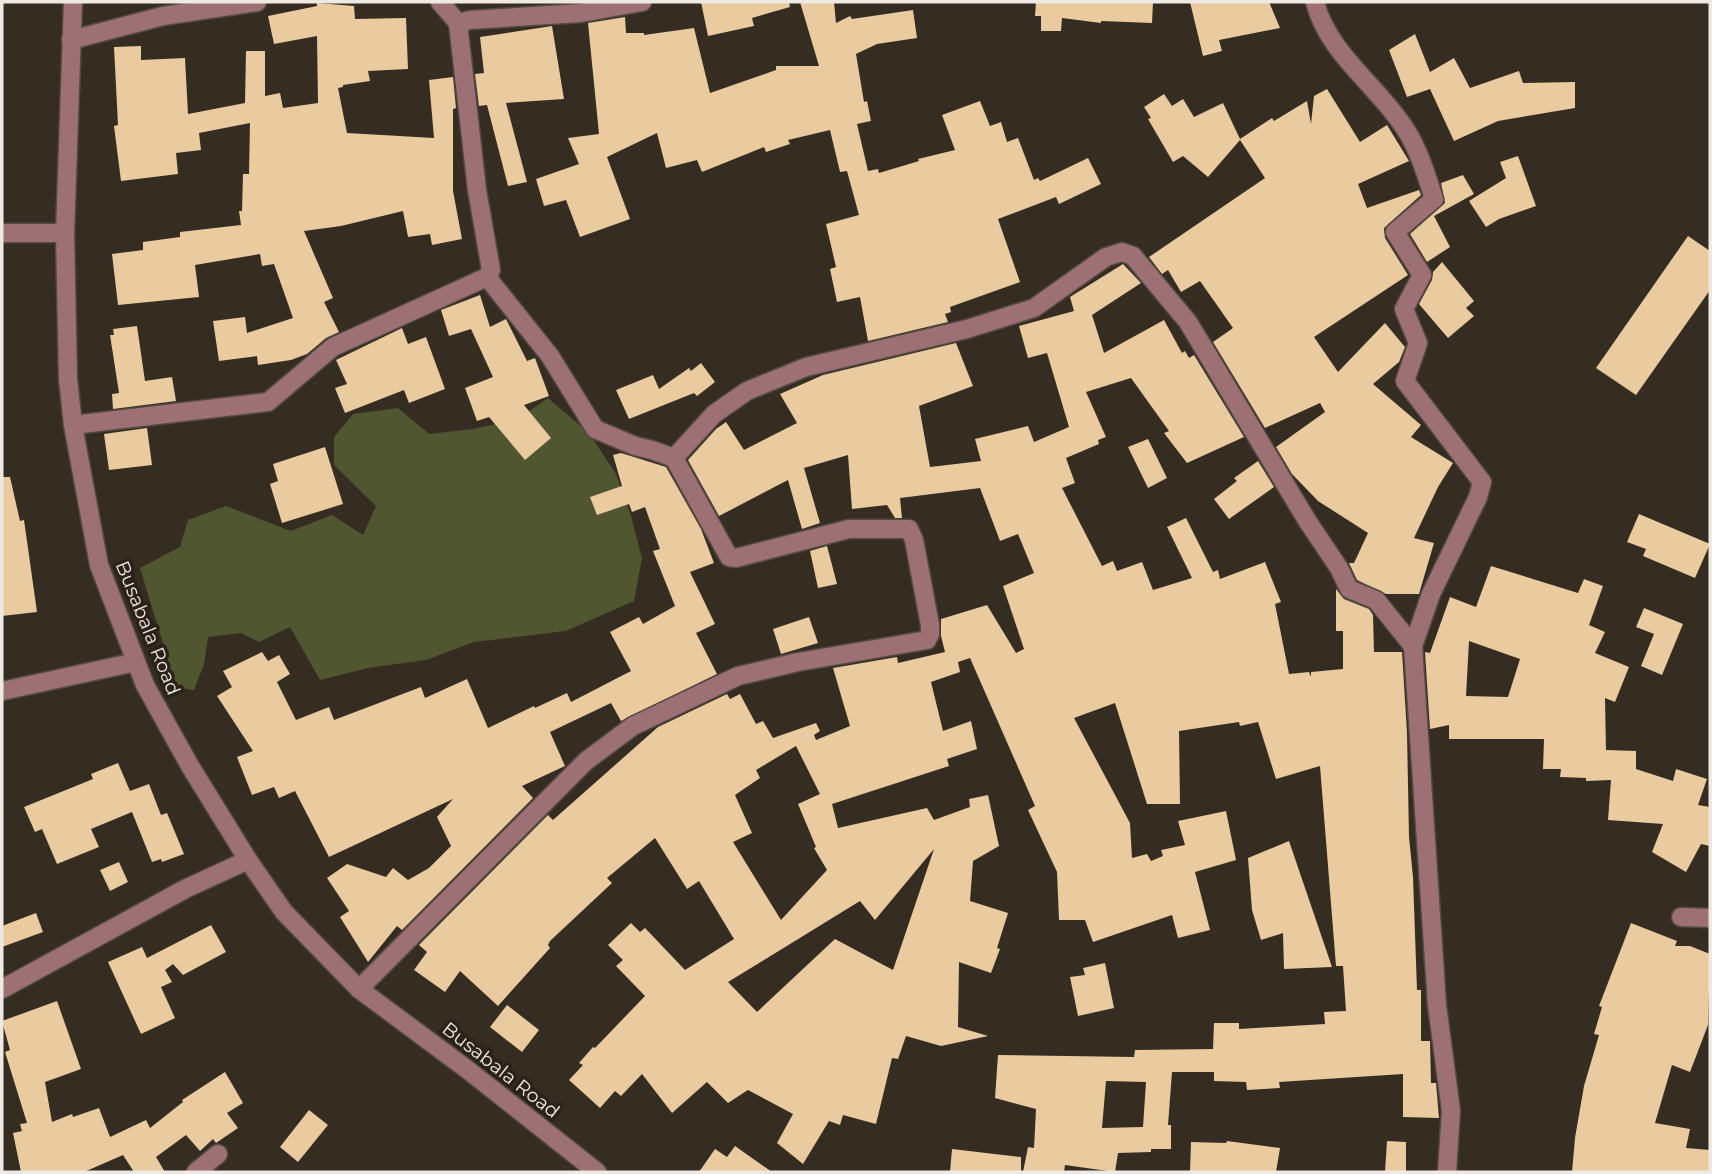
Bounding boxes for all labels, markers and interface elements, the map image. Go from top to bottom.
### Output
street label: Busabala Road [111,558,185,698]
street label: Busabala Road [438,1017,564,1123]

